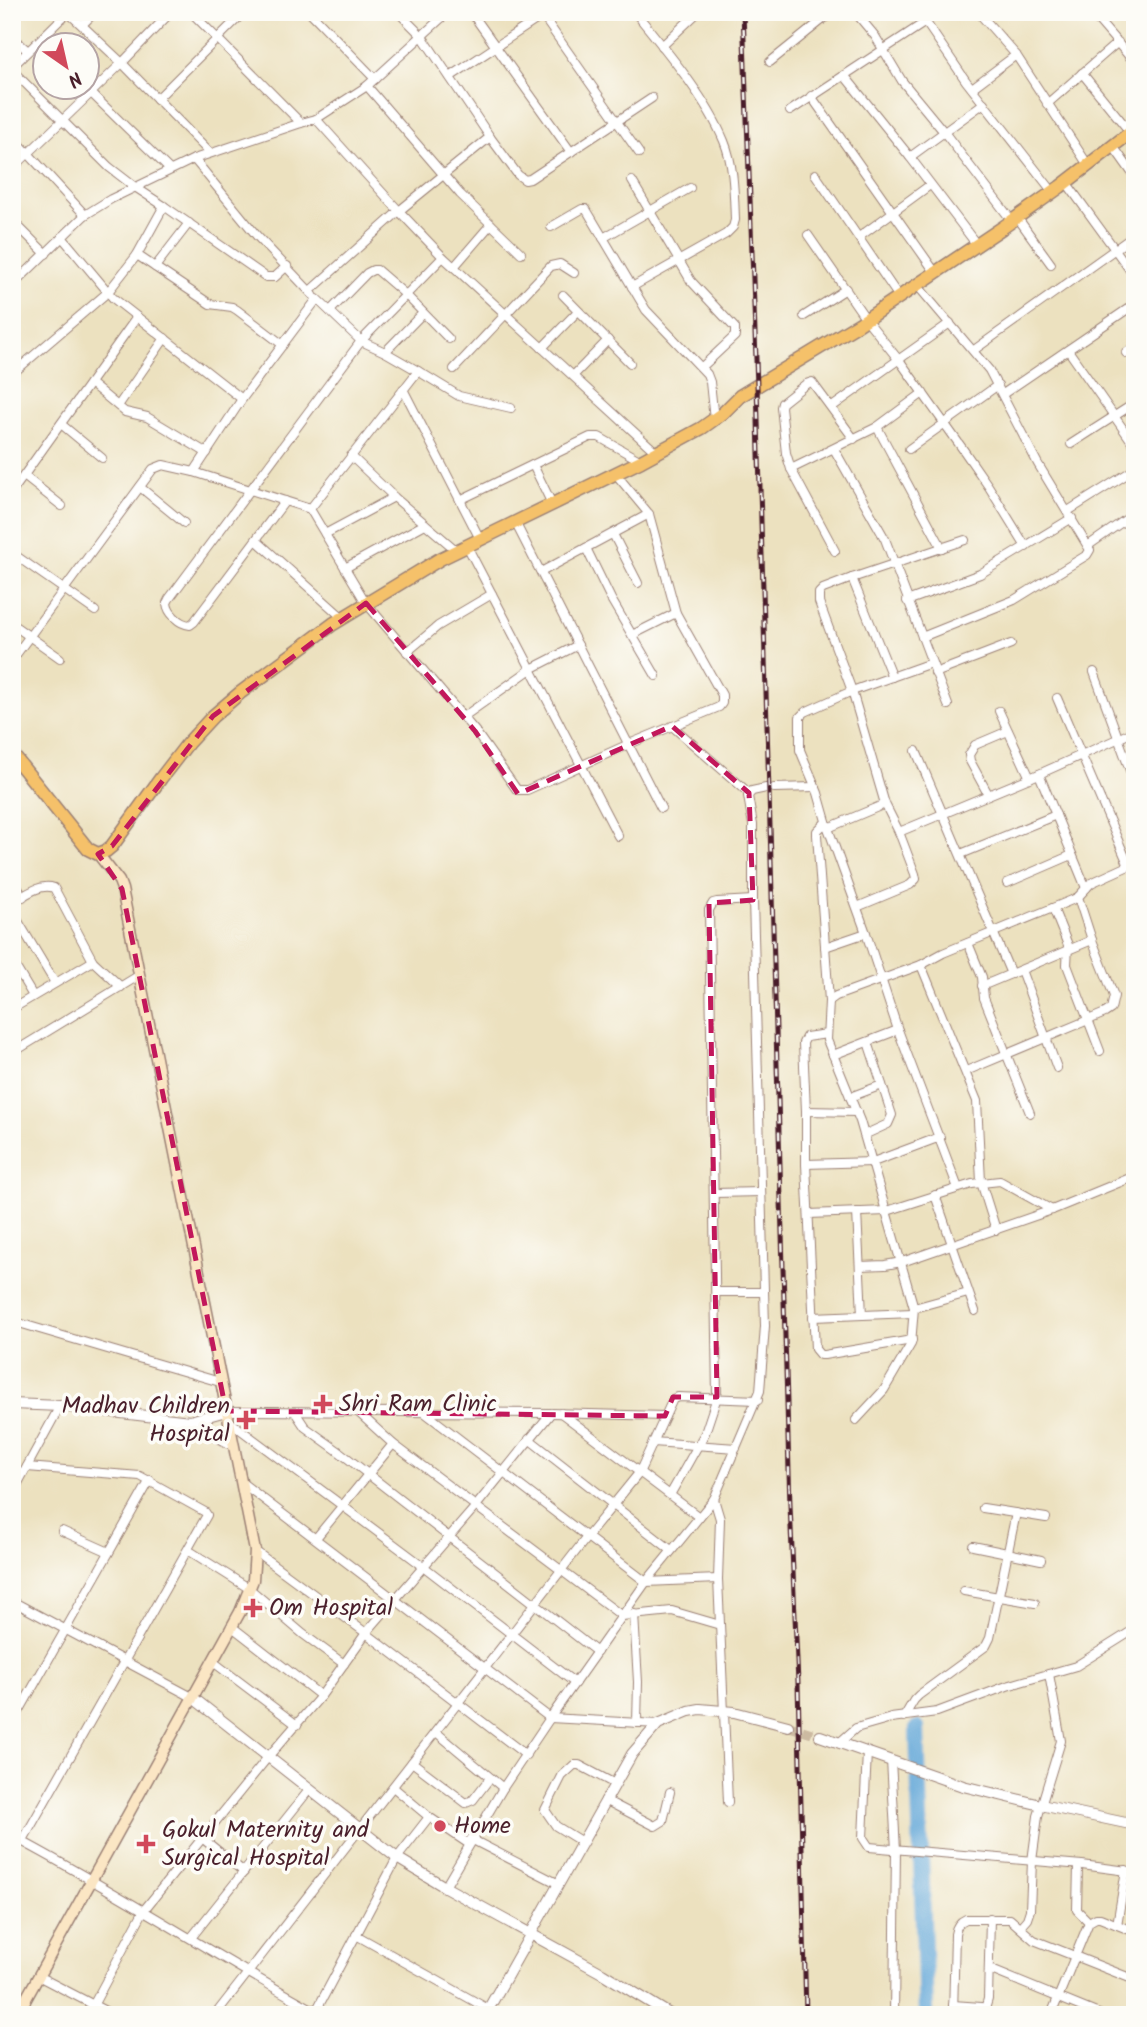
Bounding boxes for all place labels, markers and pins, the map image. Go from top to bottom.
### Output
place label: Shri Ram Clinic [339,1385,497,1424]
place label: Madhav Children Hospital [62,1387,230,1454]
marker: Shri Ram Clinic [313,1394,333,1414]
marker: Madhav Children Hospital [236,1410,256,1430]
place label: Om Hospital [269,1589,393,1628]
marker: Om Hospital [243,1598,263,1618]
place label: Home [454,1807,511,1846]
place label: Gokul Maternity and Surgical Hospital [162,1811,370,1878]
marker: Home [432,1818,448,1834]
marker: Gokul Maternity and Surgical Hospital [136,1834,156,1854]

